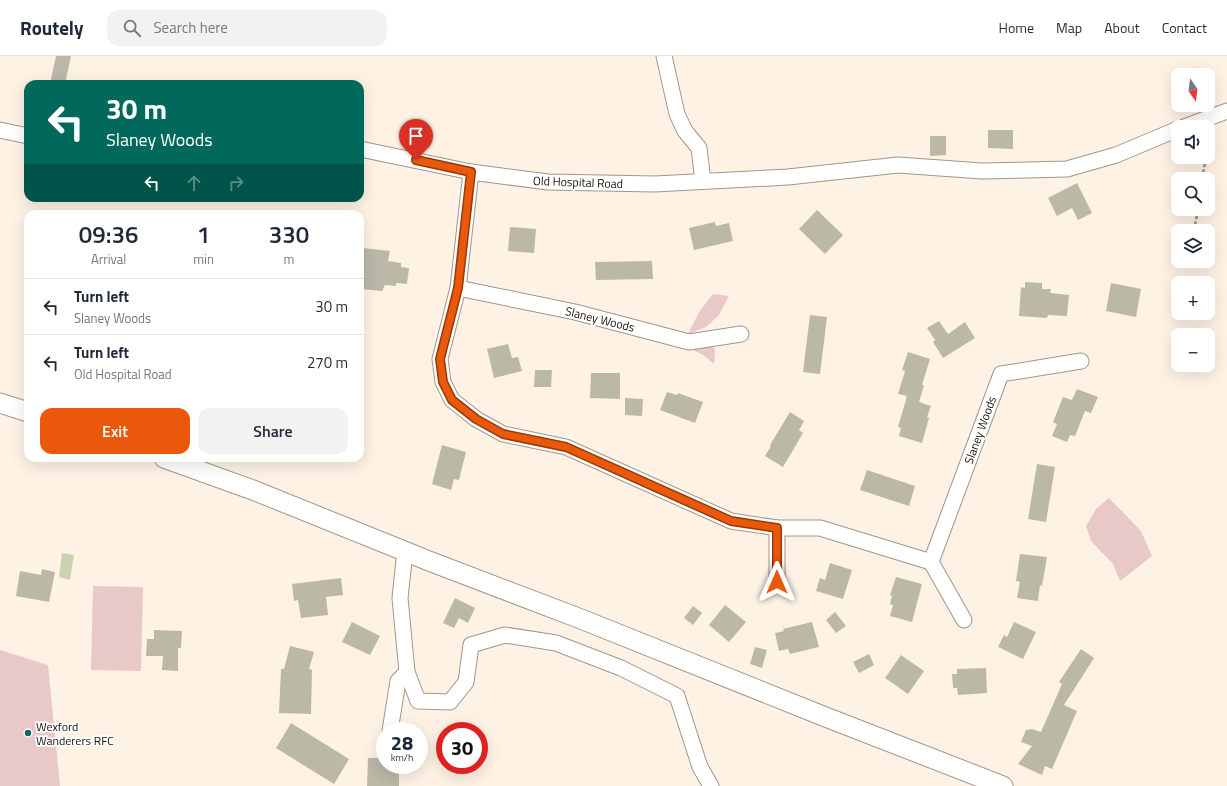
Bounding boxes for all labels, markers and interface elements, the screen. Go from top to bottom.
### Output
search box [107,10,387,46]
text: Routely [20,13,83,42]
text: Search here [153,16,228,39]
icon: search [121,17,143,39]
text: Home [999,17,1034,38]
text: Map [1056,17,1082,38]
text: About [1104,17,1140,38]
text: Contact [1162,17,1207,38]
north arrow [1171,68,1215,112]
map controls [1171,68,1215,372]
text: 30 m [106,87,167,130]
icon: left [40,96,92,148]
pin [399,119,433,160]
button: sound [1171,120,1215,164]
icon: arrive [405,125,427,147]
text: Slaney Woods [106,126,213,153]
street label: Old Hospital Road [533,171,623,193]
icon: left [141,172,163,194]
icon: ahead [183,172,205,194]
icon: right [225,172,247,194]
button: search [1171,172,1215,216]
text: 09:36 [79,216,138,252]
text: 1 [197,216,210,252]
text: 330 [269,216,309,252]
button: layers [1171,224,1215,268]
text: Arrival [91,249,126,269]
text: min [193,249,214,269]
text: m [284,249,294,269]
button: + [1171,276,1215,320]
text: Turn left [74,285,129,308]
text: 30 m [315,295,348,318]
icon: left [40,296,62,318]
street label: Slaney Woods [563,301,637,337]
text: Slaney Woods [74,308,151,328]
button: − [1171,328,1215,372]
text: Turn left [74,341,129,364]
text: 270 m [307,351,348,374]
icon: left [40,352,62,374]
text: Old Hospital Road [74,364,172,384]
street label: Slaney Woods [959,393,1001,467]
button: Exit [40,408,190,454]
button: Share [198,408,348,454]
position arrow [756,561,798,603]
place label: Wexford Wanderers RFC [36,717,114,750]
speed limit sign: 30 [436,722,488,774]
text: 28 [391,727,413,758]
marker: Wexford Wanderers RFC [23,728,33,738]
text: km/h [391,750,413,765]

